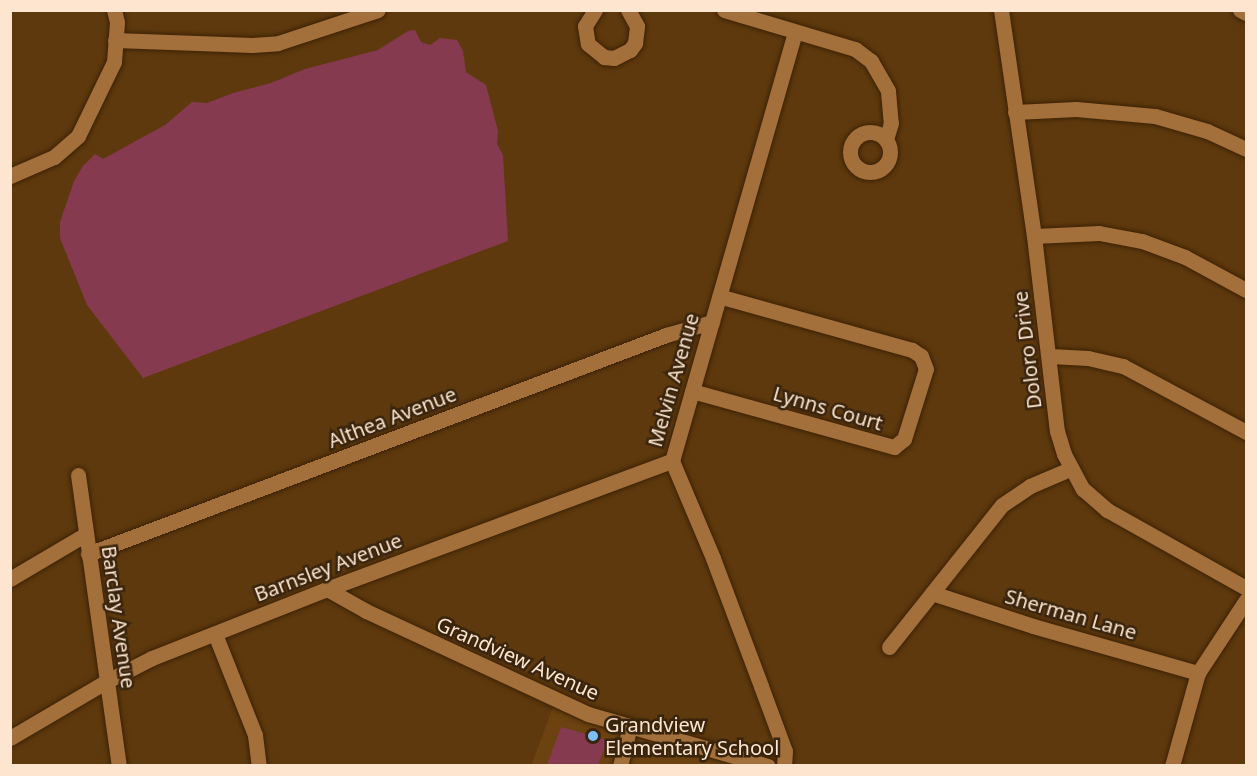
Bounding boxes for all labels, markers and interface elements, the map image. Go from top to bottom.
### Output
street label: Doloro Drive [1008,290,1046,410]
street label: Melvin Avenue [642,311,704,449]
street label: Lynns Court [770,381,886,435]
street label: Althea Avenue [324,382,460,452]
street label: Barnsley Avenue [251,528,405,606]
street label: Barclay Avenue [97,544,141,690]
street label: Sherman Lane [1002,584,1140,644]
street label: Grandview Avenue [433,611,603,705]
place label: Grandview Elementary School [605,712,779,759]
marker: Grandview Elementary School [586,729,600,743]

